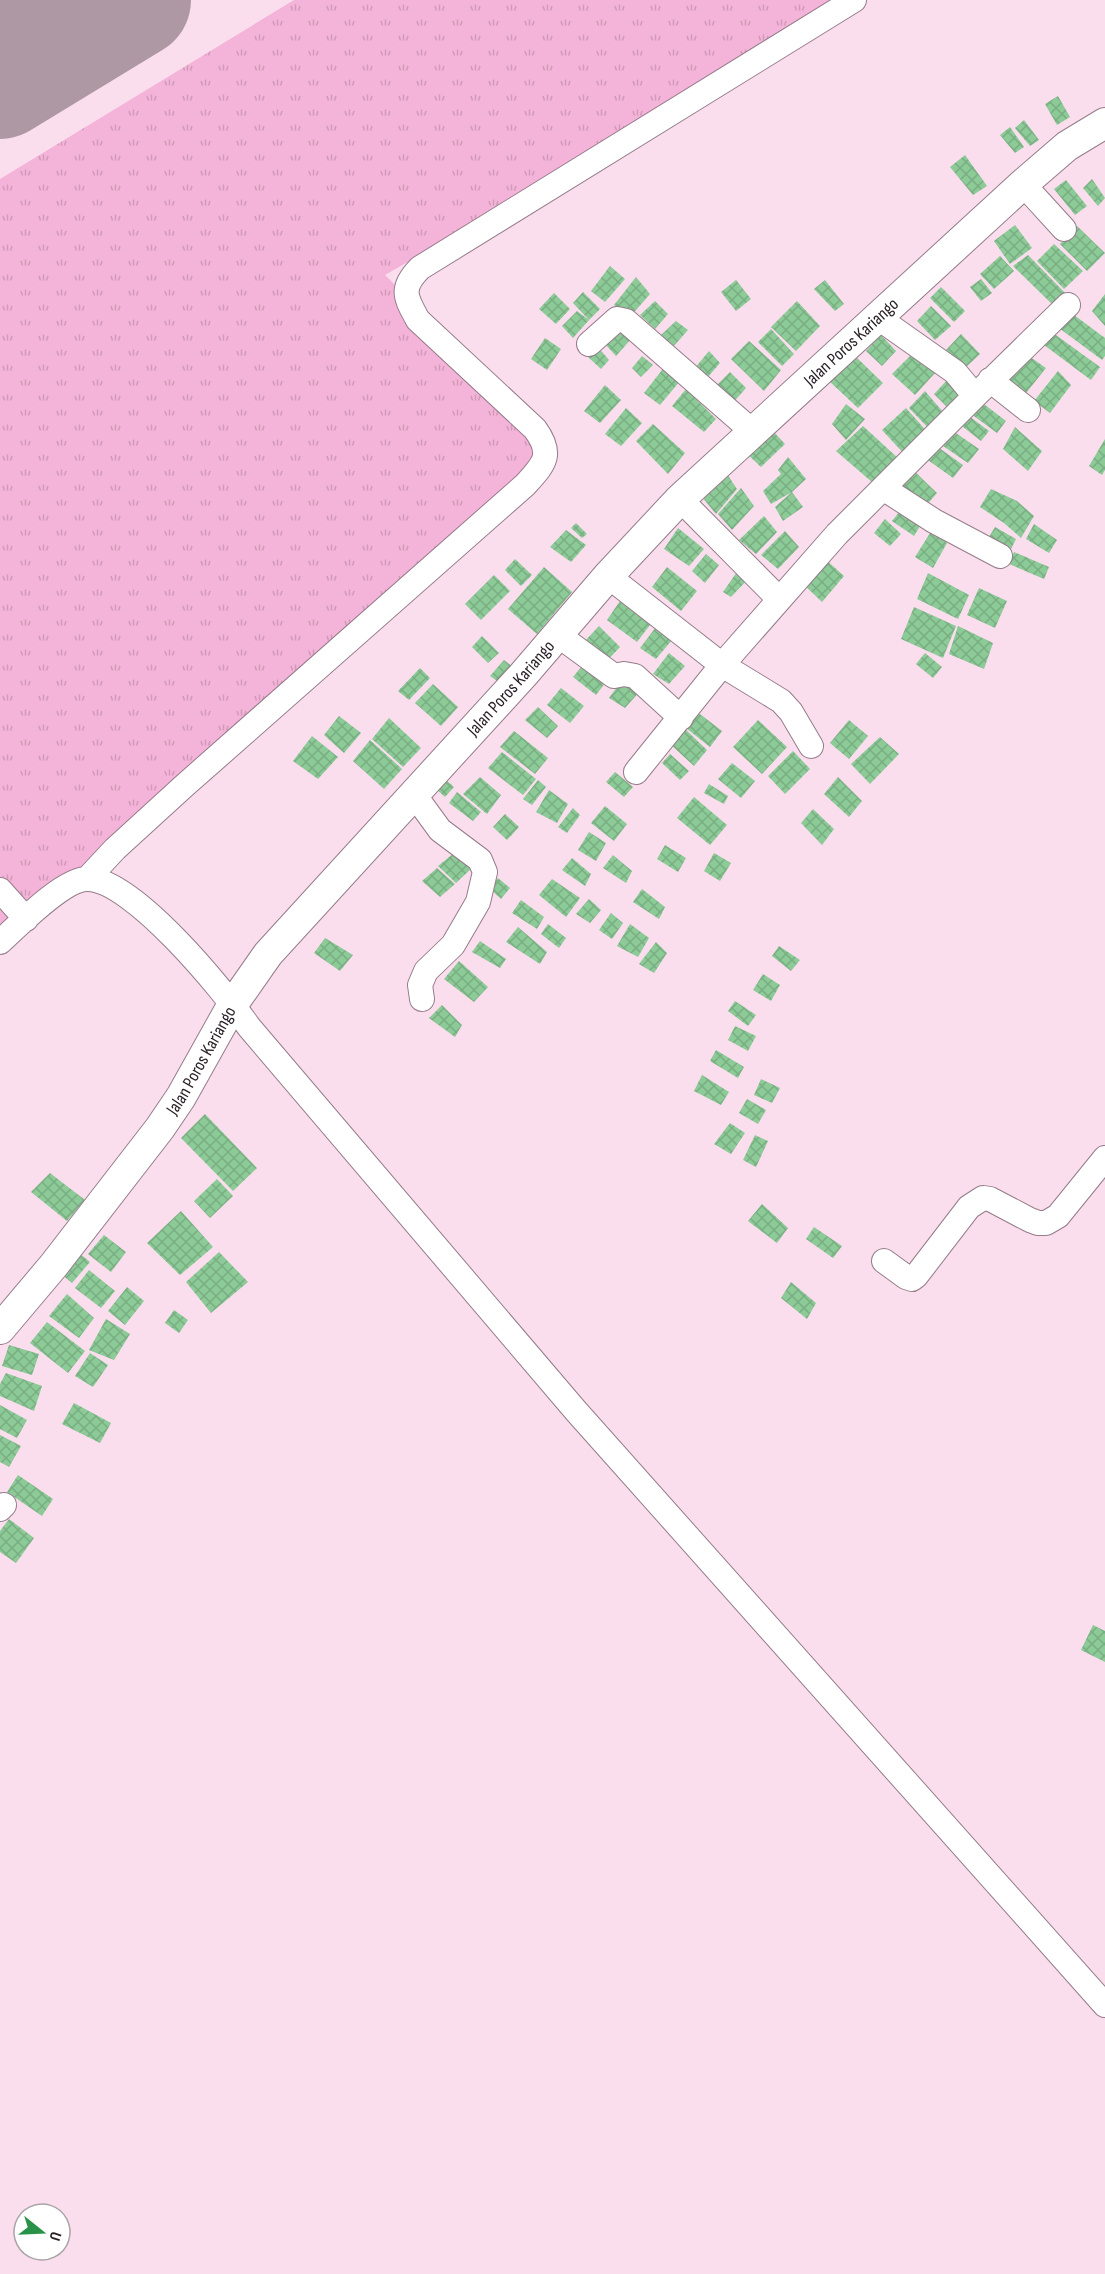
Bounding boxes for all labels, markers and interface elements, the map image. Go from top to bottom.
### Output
street label: Jalan Poros Kariango [799,294,903,392]
street label: Jalan Poros Kariango [462,636,559,741]
street label: Jalan Poros Kariango [162,1003,240,1120]
north arrow [12,2202,72,2262]
text: U [45,2229,65,2243]

